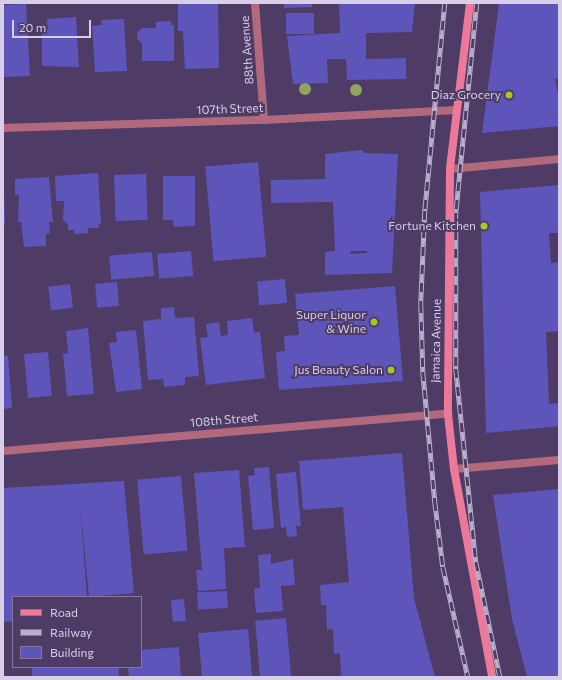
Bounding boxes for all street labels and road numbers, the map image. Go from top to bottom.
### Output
street label: 88th Avenue [237,15,257,85]
street label: 107th Street [196,101,264,117]
street label: Jamaica Avenue [428,299,444,383]
street label: 108th Street [189,410,259,430]

